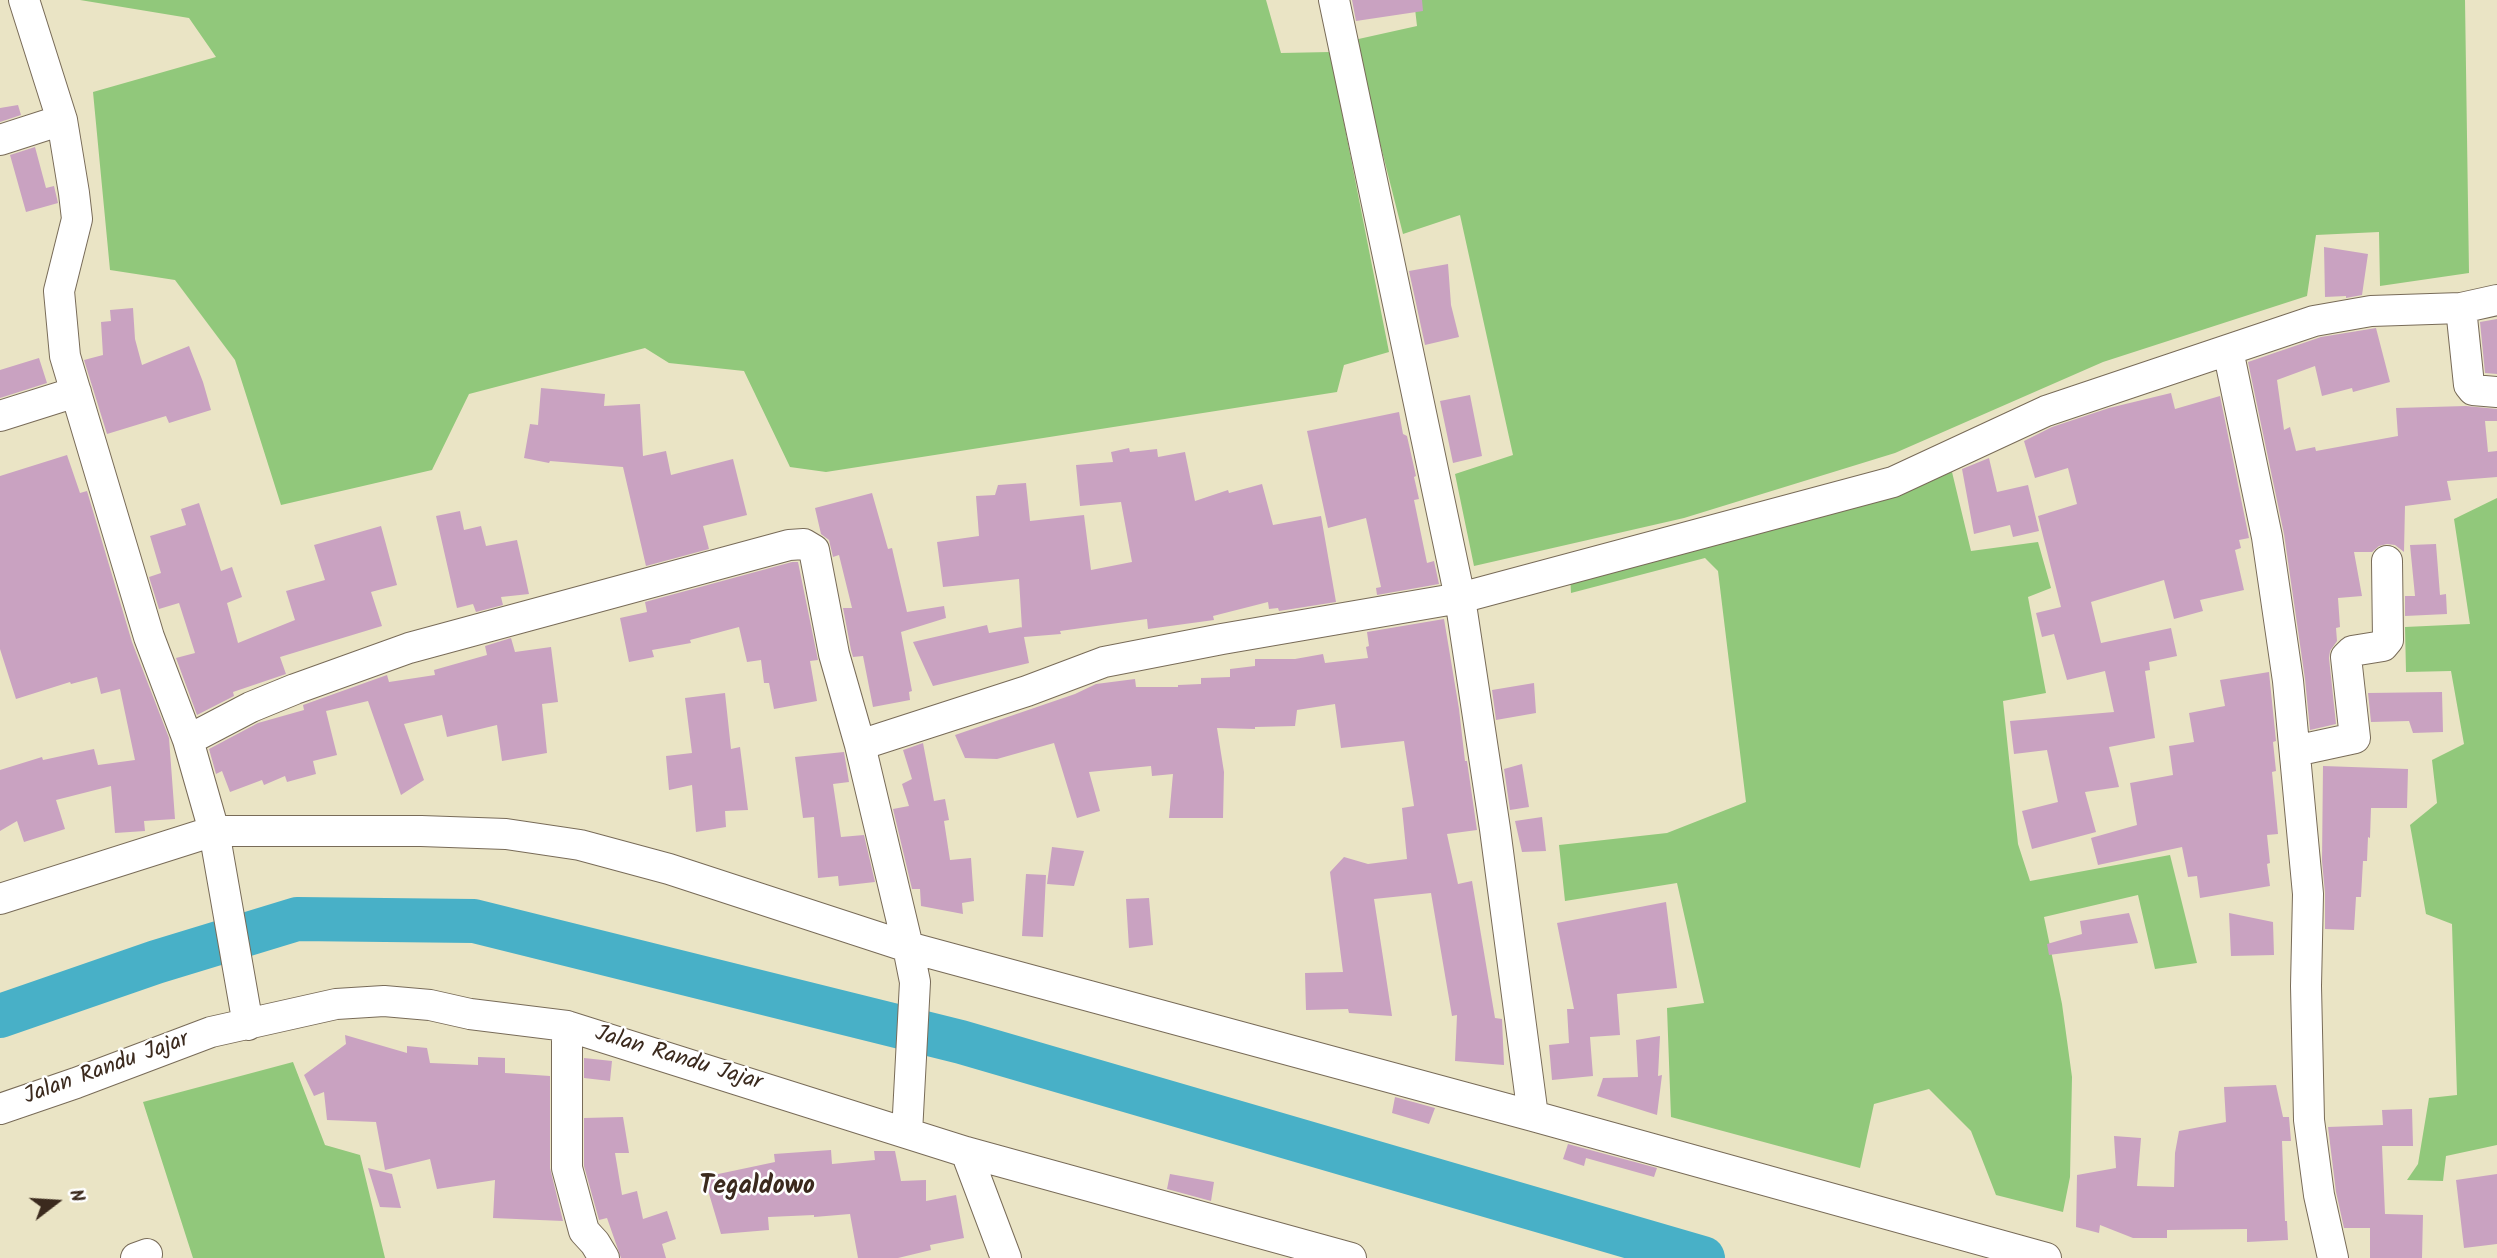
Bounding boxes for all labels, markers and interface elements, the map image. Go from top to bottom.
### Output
street label: Jalan Randu Jajar [591,1021,765,1099]
street label: Jalan Randu Jajar [21,1027,193,1113]
north arrow [21,1167,91,1237]
district label: Tegaldowo [699,1173,815,1205]
text: N [60,1186,92,1206]

